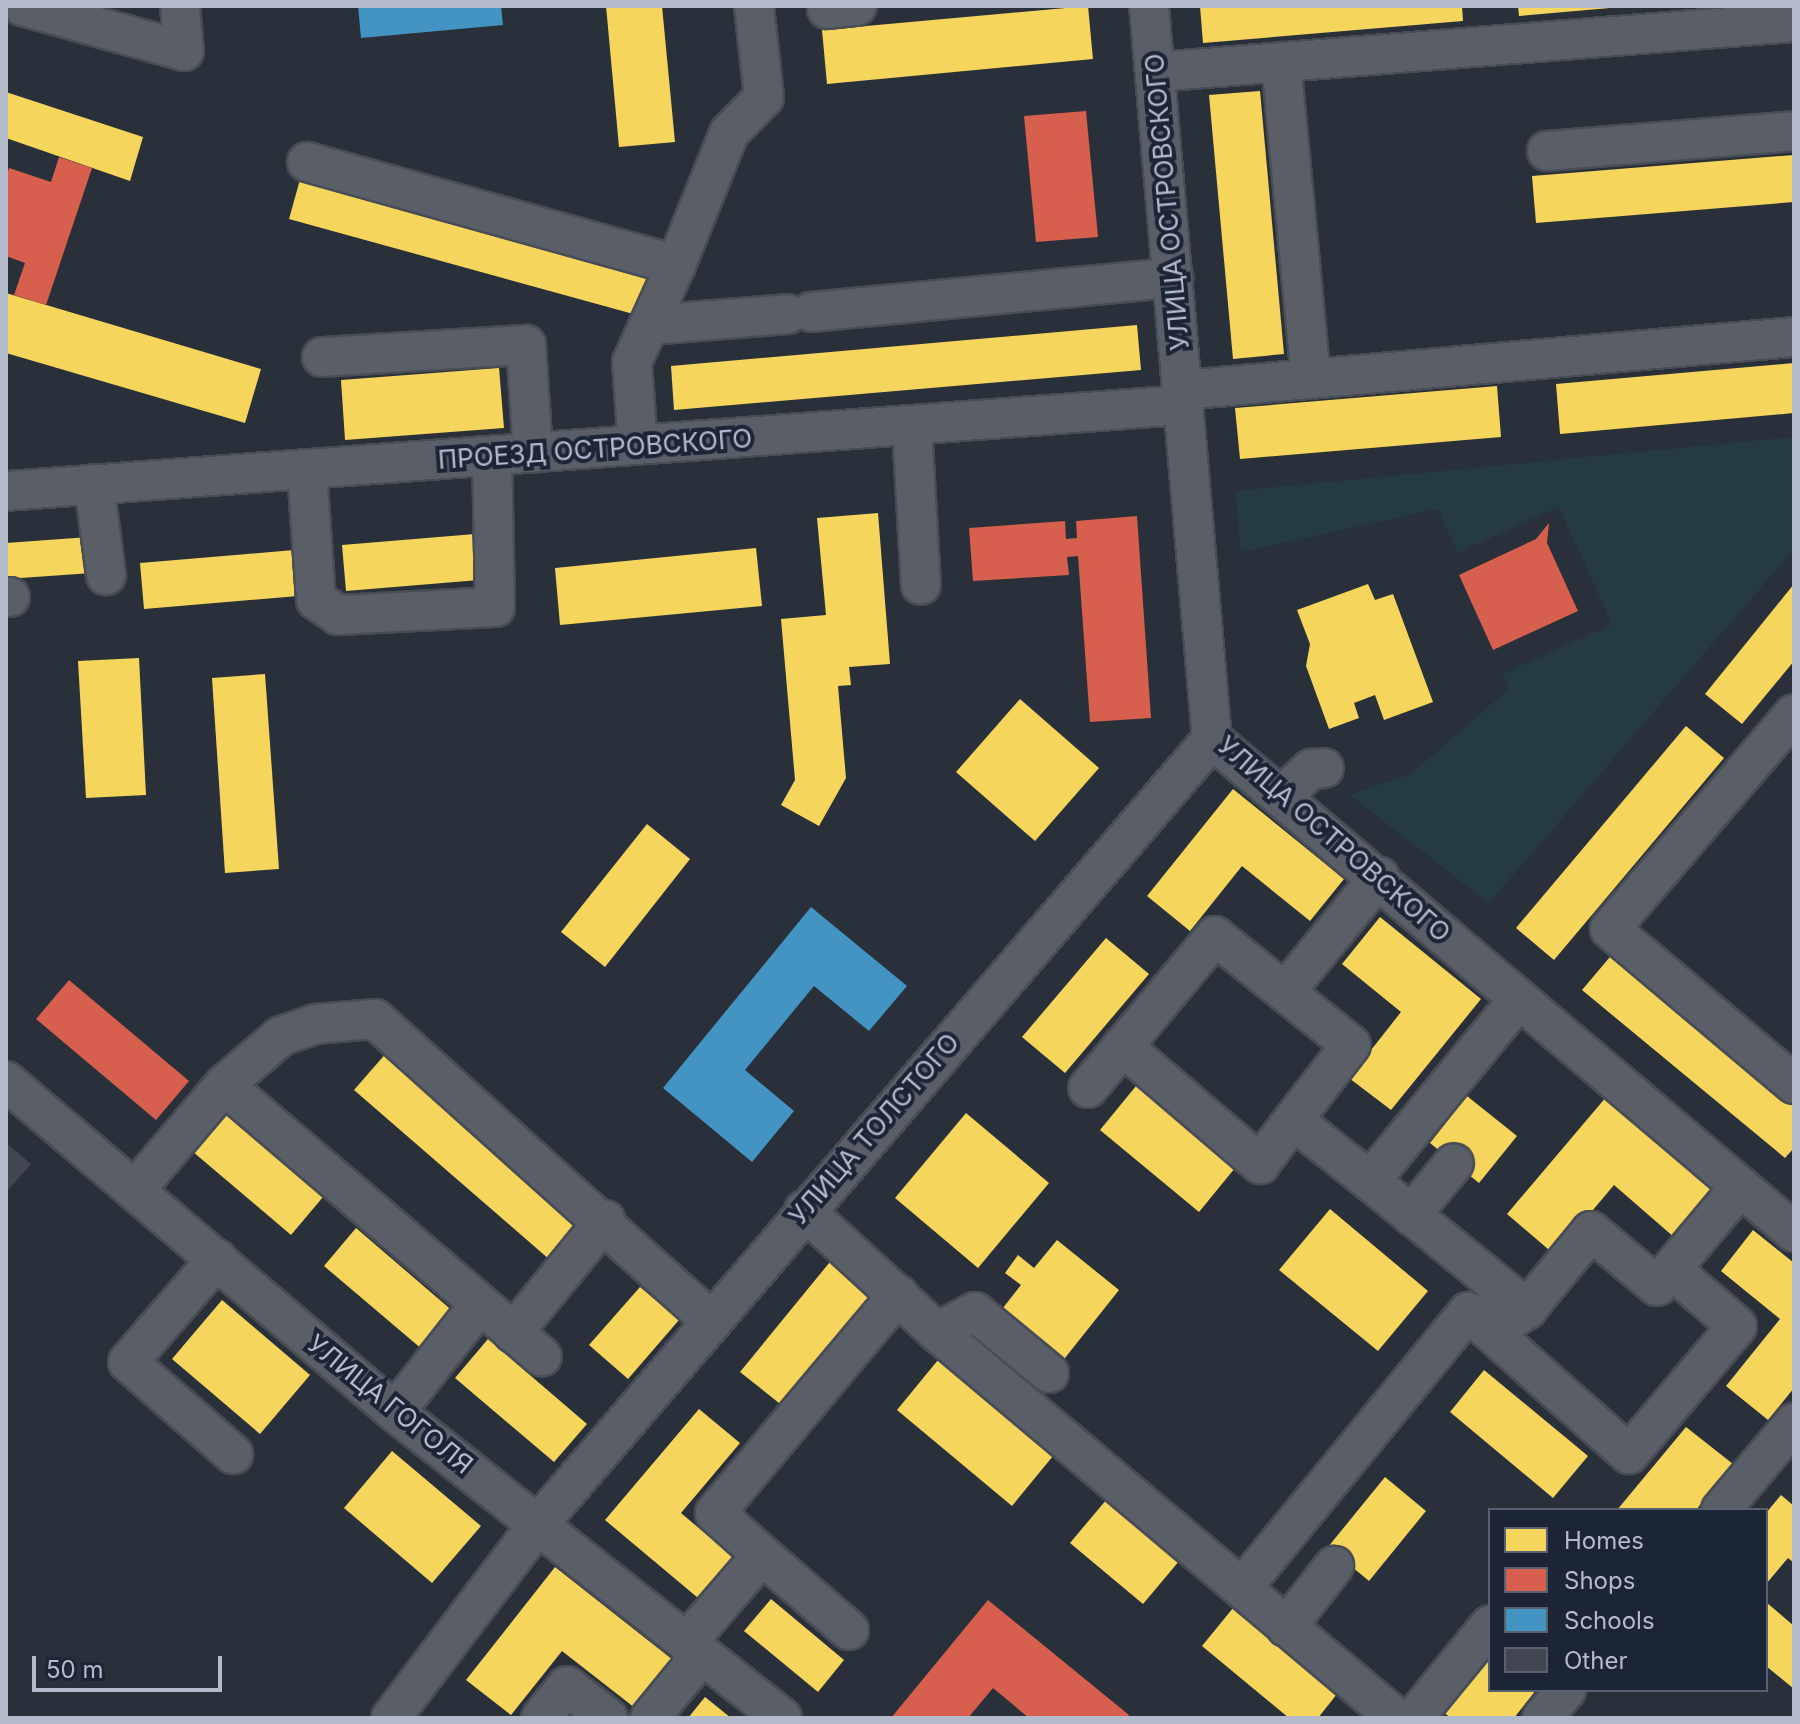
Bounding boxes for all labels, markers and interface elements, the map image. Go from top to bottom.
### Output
street label: УЛИЦА ОСТРОВСКОГО [1138,52,1196,352]
street label: ПРОЕЗД ОСТРОВСКОГО [437,422,753,476]
street label: УЛИЦА ОСТРОВСКОГО [1211,729,1457,949]
street label: УЛИЦА ТОЛСТОГО [782,1027,966,1231]
street label: УЛИЦА ГОГОЛЯ [301,1328,479,1480]
legend [1488,1508,1768,1692]
text: Homes [1564,1526,1644,1555]
text: Shops [1564,1566,1635,1595]
text: Schools [1564,1606,1655,1635]
scale bar [36,1640,226,1690]
text: Other [1564,1646,1627,1675]
text: 50 m [46,1655,104,1684]

